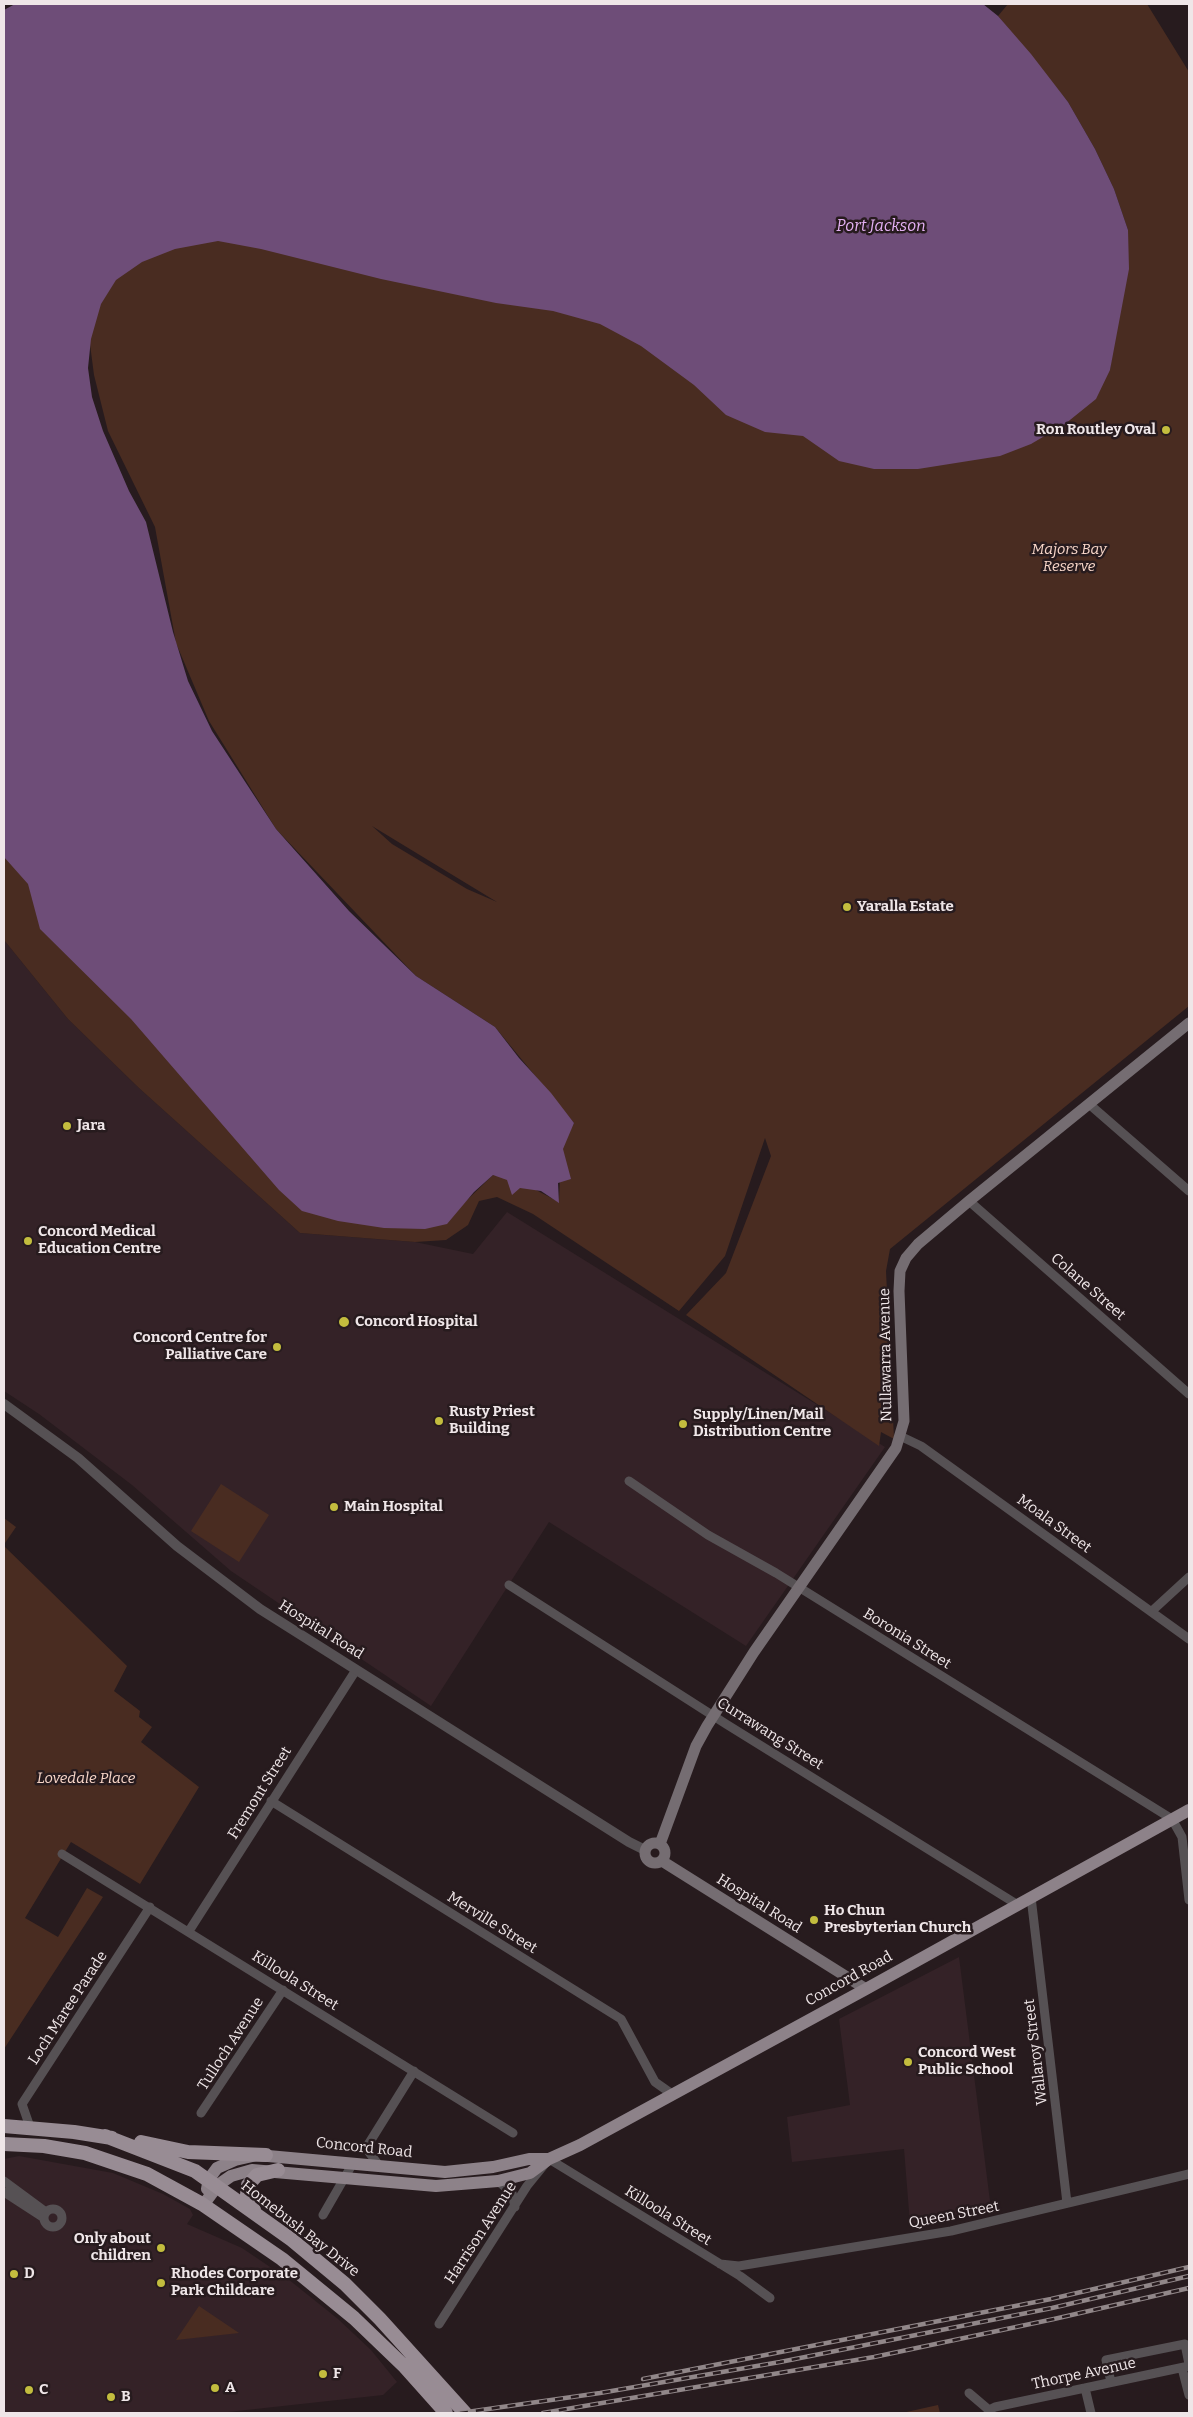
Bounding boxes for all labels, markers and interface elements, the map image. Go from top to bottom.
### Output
water label: Port Jackson [836,217,926,237]
place label: Ron Routley Oval [1036,421,1156,439]
marker: Ron Routley Oval [1160,424,1172,436]
park label: Majors Bay Reserve [1031,541,1107,576]
place label: Yaralla Estate [857,898,954,916]
marker: Yaralla Estate [841,901,853,913]
place label: Jara [77,1117,105,1135]
marker: Jara [61,1120,73,1132]
place label: Concord Medical Education Centre [38,1223,161,1258]
marker: Concord Medical Education Centre [22,1235,34,1247]
street label: Colane Street [1047,1250,1129,1324]
street label: Nullawarra Avenue [876,1288,896,1422]
place label: Concord Hospital [355,1313,478,1331]
marker: Concord Hospital [337,1315,351,1329]
place label: Concord Centre for Palliative Care [133,1329,267,1364]
marker: Concord Centre for Palliative Care [271,1341,283,1353]
place label: Rusty Priest Building [449,1403,535,1438]
place label: Supply/Linen/Mail Distribution Centre [693,1406,831,1441]
marker: Rusty Priest Building [433,1415,445,1427]
marker: Supply/Linen/Mail Distribution Centre [677,1418,689,1430]
street label: Moala Street [1013,1491,1095,1557]
place label: Main Hospital [344,1498,443,1516]
marker: Main Hospital [328,1501,340,1513]
street label: Hospital Road [275,1597,367,1663]
street label: Boronia Street [860,1605,954,1673]
street label: Currawang Street [713,1694,827,1774]
street label: Fremont Street [224,1743,296,1843]
park label: Lovedale Place [37,1770,135,1788]
street label: Hospital Road [713,1871,805,1937]
street label: Merville Street [444,1888,540,1958]
place label: Ho Chun Presbyterian Church [824,1902,971,1937]
marker: Ho Chun Presbyterian Church [808,1914,820,1926]
street label: Killoola Street [248,1947,342,2015]
street label: Loch Maree Parade [25,1948,111,2068]
street label: Concord Road [802,1948,896,2010]
street label: Tulloch Avenue [194,1994,268,2094]
street label: Wallaroy Street [1021,1998,1051,2106]
place label: Concord West Public School [918,2044,1016,2079]
marker: Concord West Public School [902,2056,914,2068]
street label: Concord Road [315,2134,413,2162]
street label: Homebush Bay Drive [237,2177,363,2281]
street label: Harrison Avenue [441,2179,521,2287]
street label: Killoola Street [621,2182,715,2250]
street label: Queen Street [907,2197,1001,2233]
place label: Only about children [74,2230,151,2265]
marker: Only about children [155,2242,167,2254]
place label: D [24,2265,35,2283]
place label: Rhodes Corporate Park Childcare [171,2265,298,2300]
marker: D [8,2268,20,2280]
marker: Rhodes Corporate Park Childcare [155,2277,167,2289]
street label: Thorpe Avenue [1030,2354,1138,2394]
place label: F [333,2365,341,2383]
marker: F [317,2368,329,2380]
place label: A [225,2379,236,2397]
place label: C [39,2381,48,2399]
marker: A [209,2382,221,2394]
marker: C [23,2384,35,2396]
place label: B [121,2388,131,2406]
marker: B [105,2391,117,2403]

